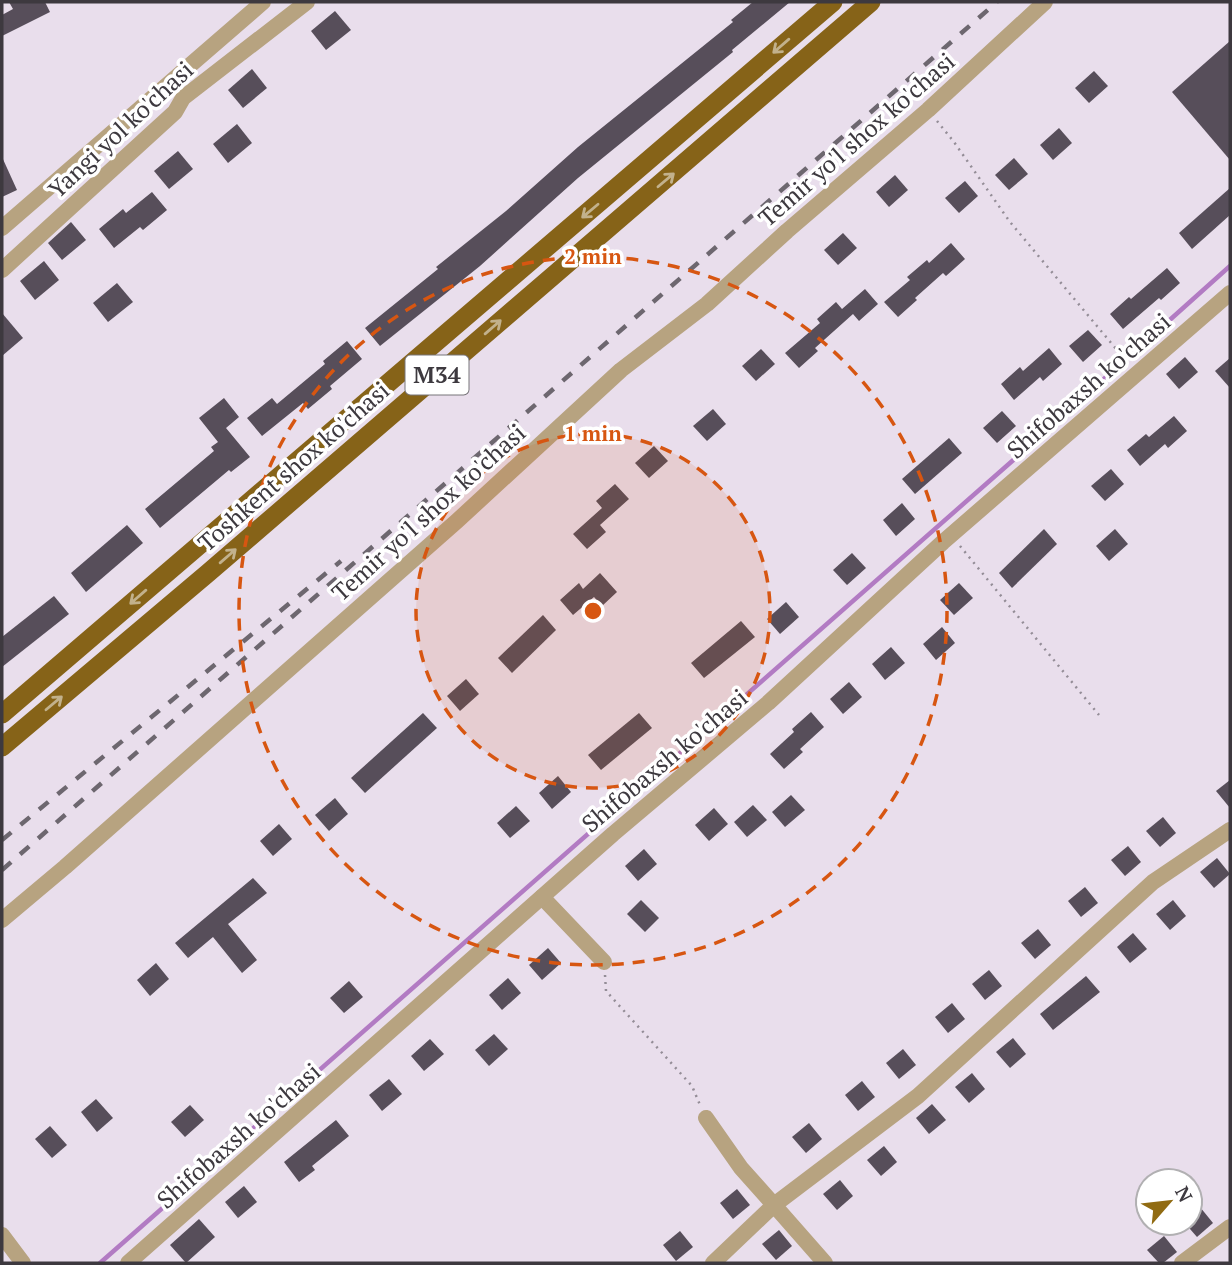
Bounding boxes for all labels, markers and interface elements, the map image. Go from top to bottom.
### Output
one-way arrow [772,38,790,54]
street label: Temir yo'l shox ko'chasi [751,45,961,233]
street label: Yangi yol ko'chasi [41,54,200,205]
one-way arrow [656,172,674,188]
one-way arrow [582,203,600,219]
text: 2 min [564,242,622,270]
street label: Shifobaxsh ko'chasi [1000,305,1177,465]
one-way arrow [483,319,501,335]
road number: M34 [406,356,468,394]
street label: Toshkent shox ko'chasi [191,374,396,558]
street label: Temir yo'l shox ko'chasi [325,417,532,608]
text: 1 min [564,419,622,447]
one-way arrow [219,548,237,564]
one-way arrow [129,589,147,605]
centre of rings [581,599,605,623]
street label: Shifobaxsh ko'chasi [575,681,754,839]
one-way arrow [45,695,63,711]
street label: Shifobaxsh ko'chasi [150,1055,327,1215]
north arrow [1134,1167,1204,1237]
text: N [1170,1182,1199,1207]

